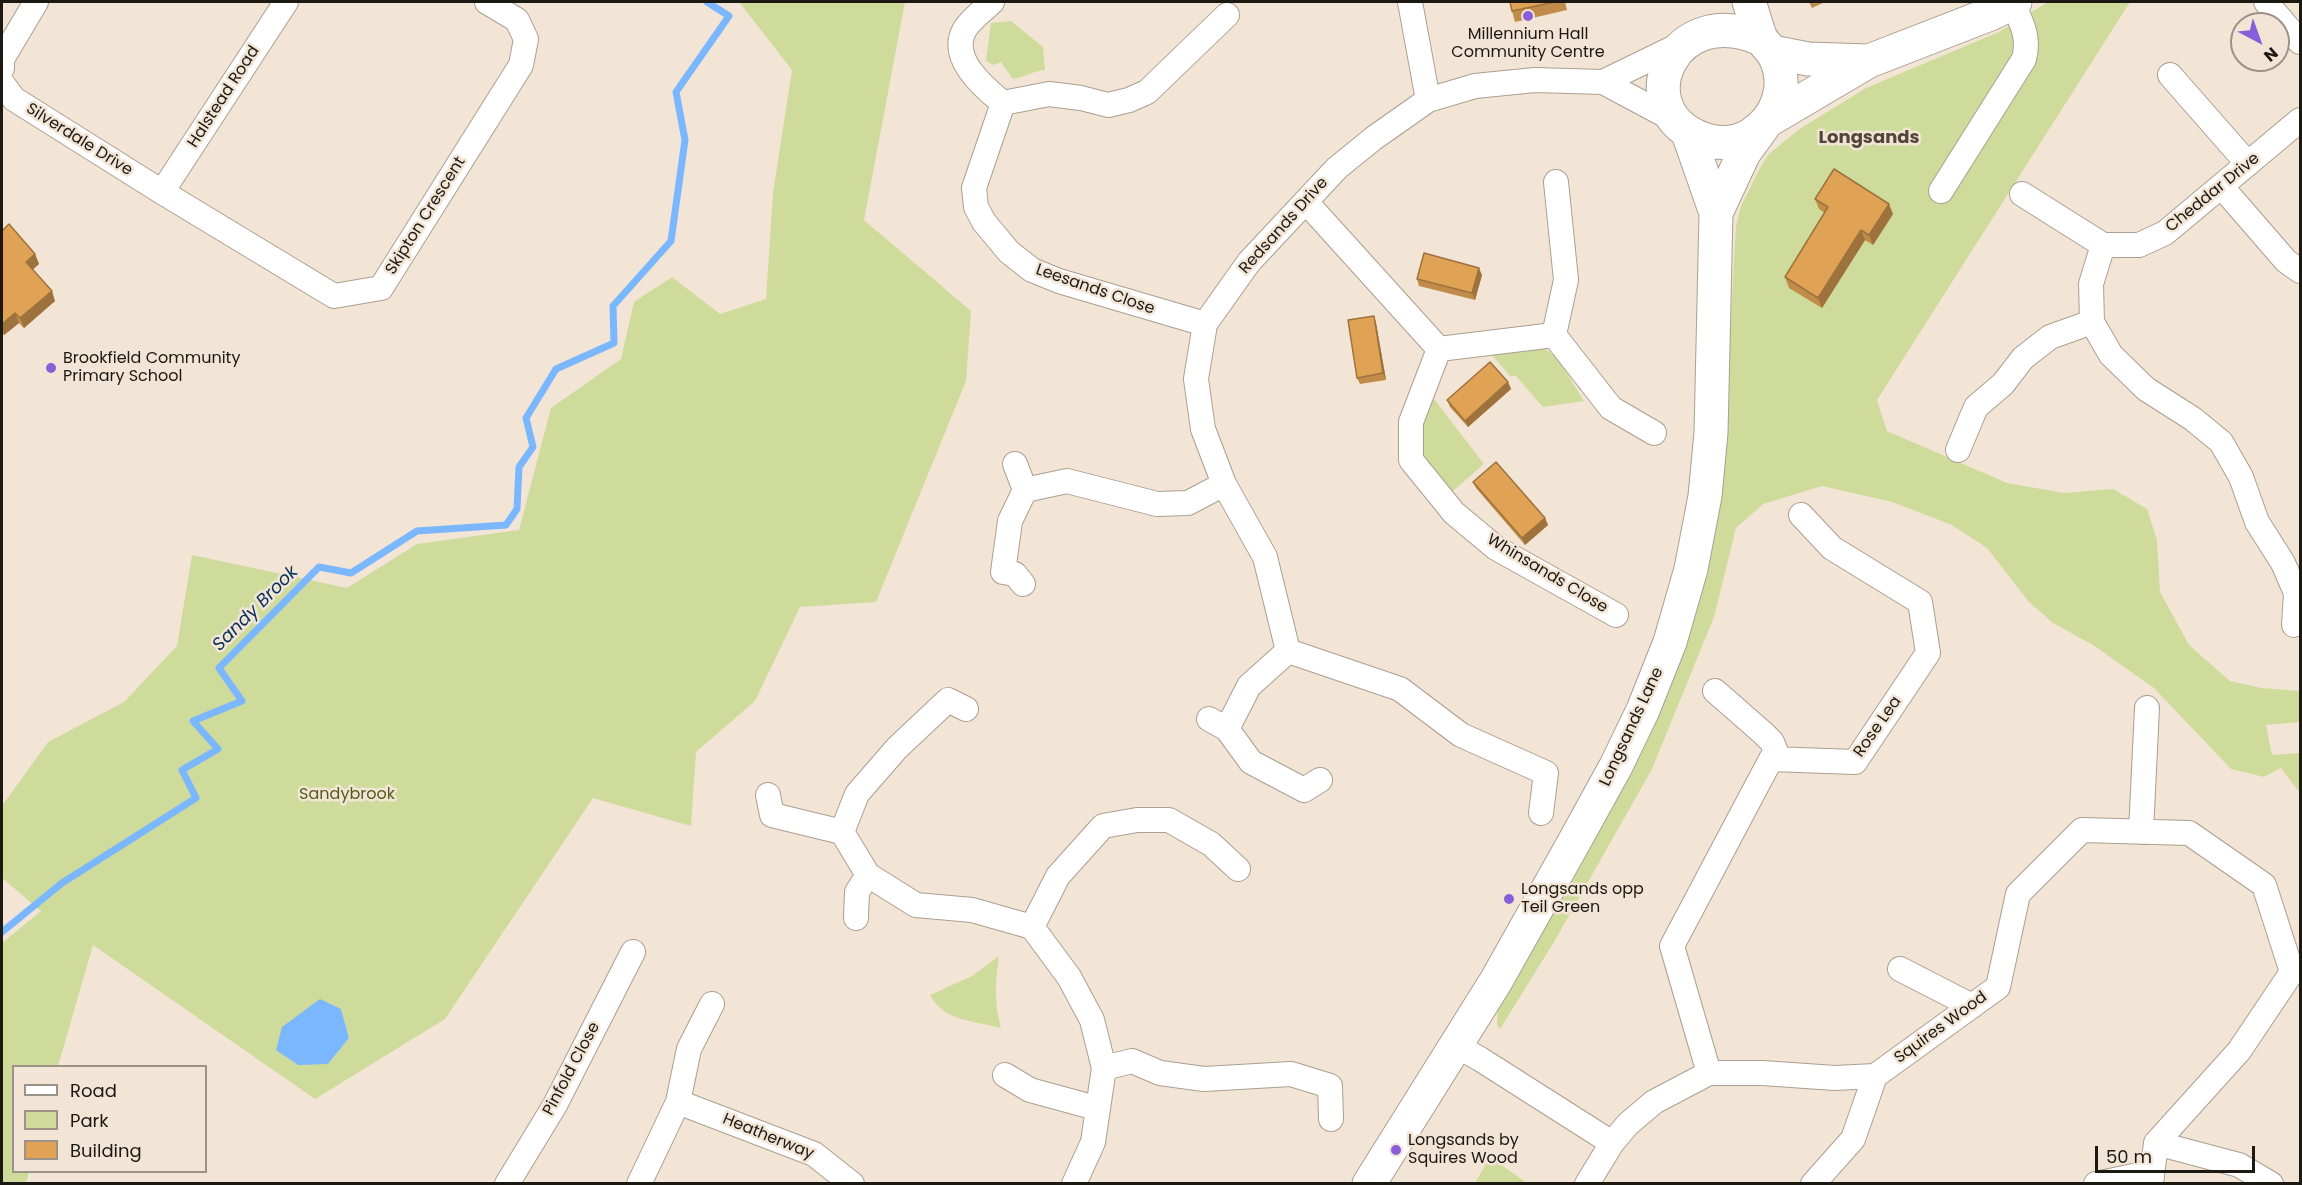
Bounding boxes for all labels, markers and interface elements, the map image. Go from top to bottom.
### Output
marker: Millennium Hall Community Centre [1521,9,1535,23]
north arrow [2230,12,2290,72]
place label: Millennium Hall Community Centre [1451,25,1605,63]
text: N [2259,42,2283,67]
street label: Halstead Road [184,43,264,151]
street label: Silverdale Drive [22,100,136,180]
district label: Longsands [1818,127,1920,149]
street label: Cheddar Drive [2162,149,2264,237]
street label: Skipton Crescent [382,154,470,278]
street label: Redsands Drive [1236,174,1332,278]
street label: Leesands Close [1033,261,1157,319]
place label: Brookfield Community Primary School [63,349,240,387]
marker: Brookfield Community Primary School [44,361,58,375]
street label: Whinsands Close [1483,530,1611,618]
water label: Sandy Brook [209,562,303,656]
street label: Longsands Lane [1596,665,1668,789]
street label: Rose Lea [1850,693,1906,761]
park label: Sandybrook [299,785,395,805]
place label: Longsands opp Teil Green [1521,880,1644,918]
marker: Longsands opp Teil Green [1502,892,1516,906]
street label: Squires Wood [1891,988,1991,1068]
street label: Pinfold Close [539,1019,605,1119]
legend [12,1065,207,1173]
text: Road [70,1078,117,1103]
text: Park [70,1108,109,1133]
street label: Heatherway [720,1110,816,1164]
place label: Longsands by Squires Wood [1408,1131,1519,1169]
scale bar [2098,1134,2258,1172]
text: Building [70,1138,142,1163]
marker: Longsands by Squires Wood [1389,1143,1403,1157]
text: 50 m [2106,1144,2152,1169]

